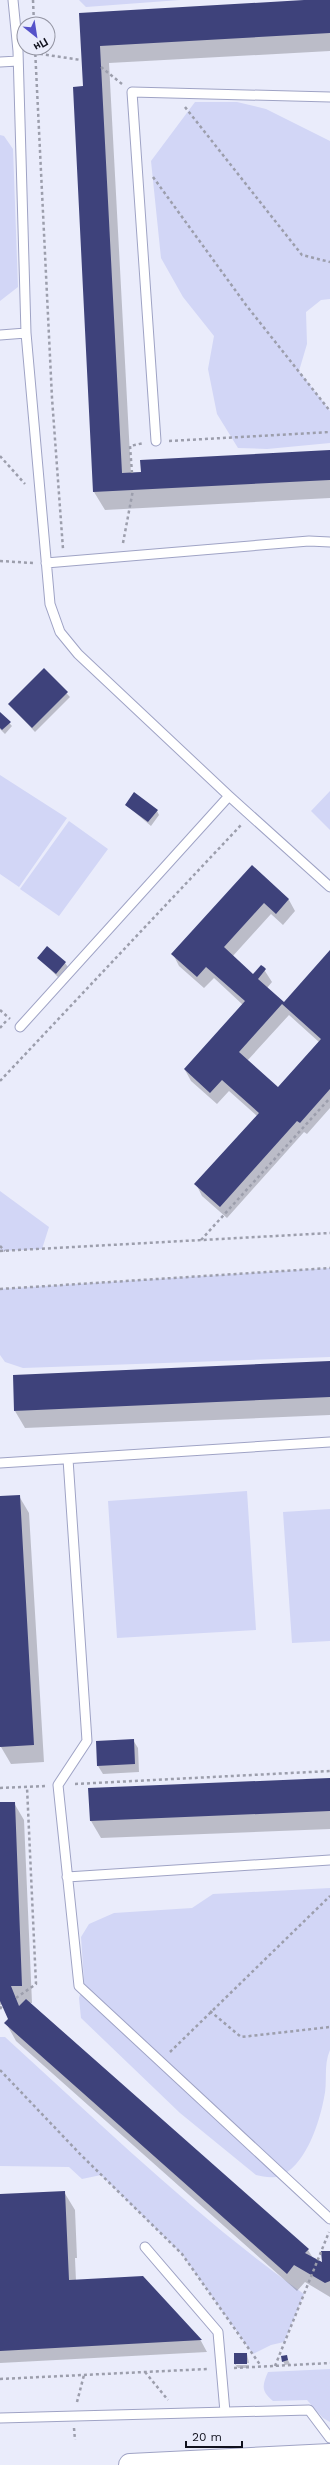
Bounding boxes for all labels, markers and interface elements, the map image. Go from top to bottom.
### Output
north arrow [16,16,56,56]
text: Пн [31,35,50,53]
scale bar [186,2423,242,2449]
text: 20 m [192,2430,222,2444]

